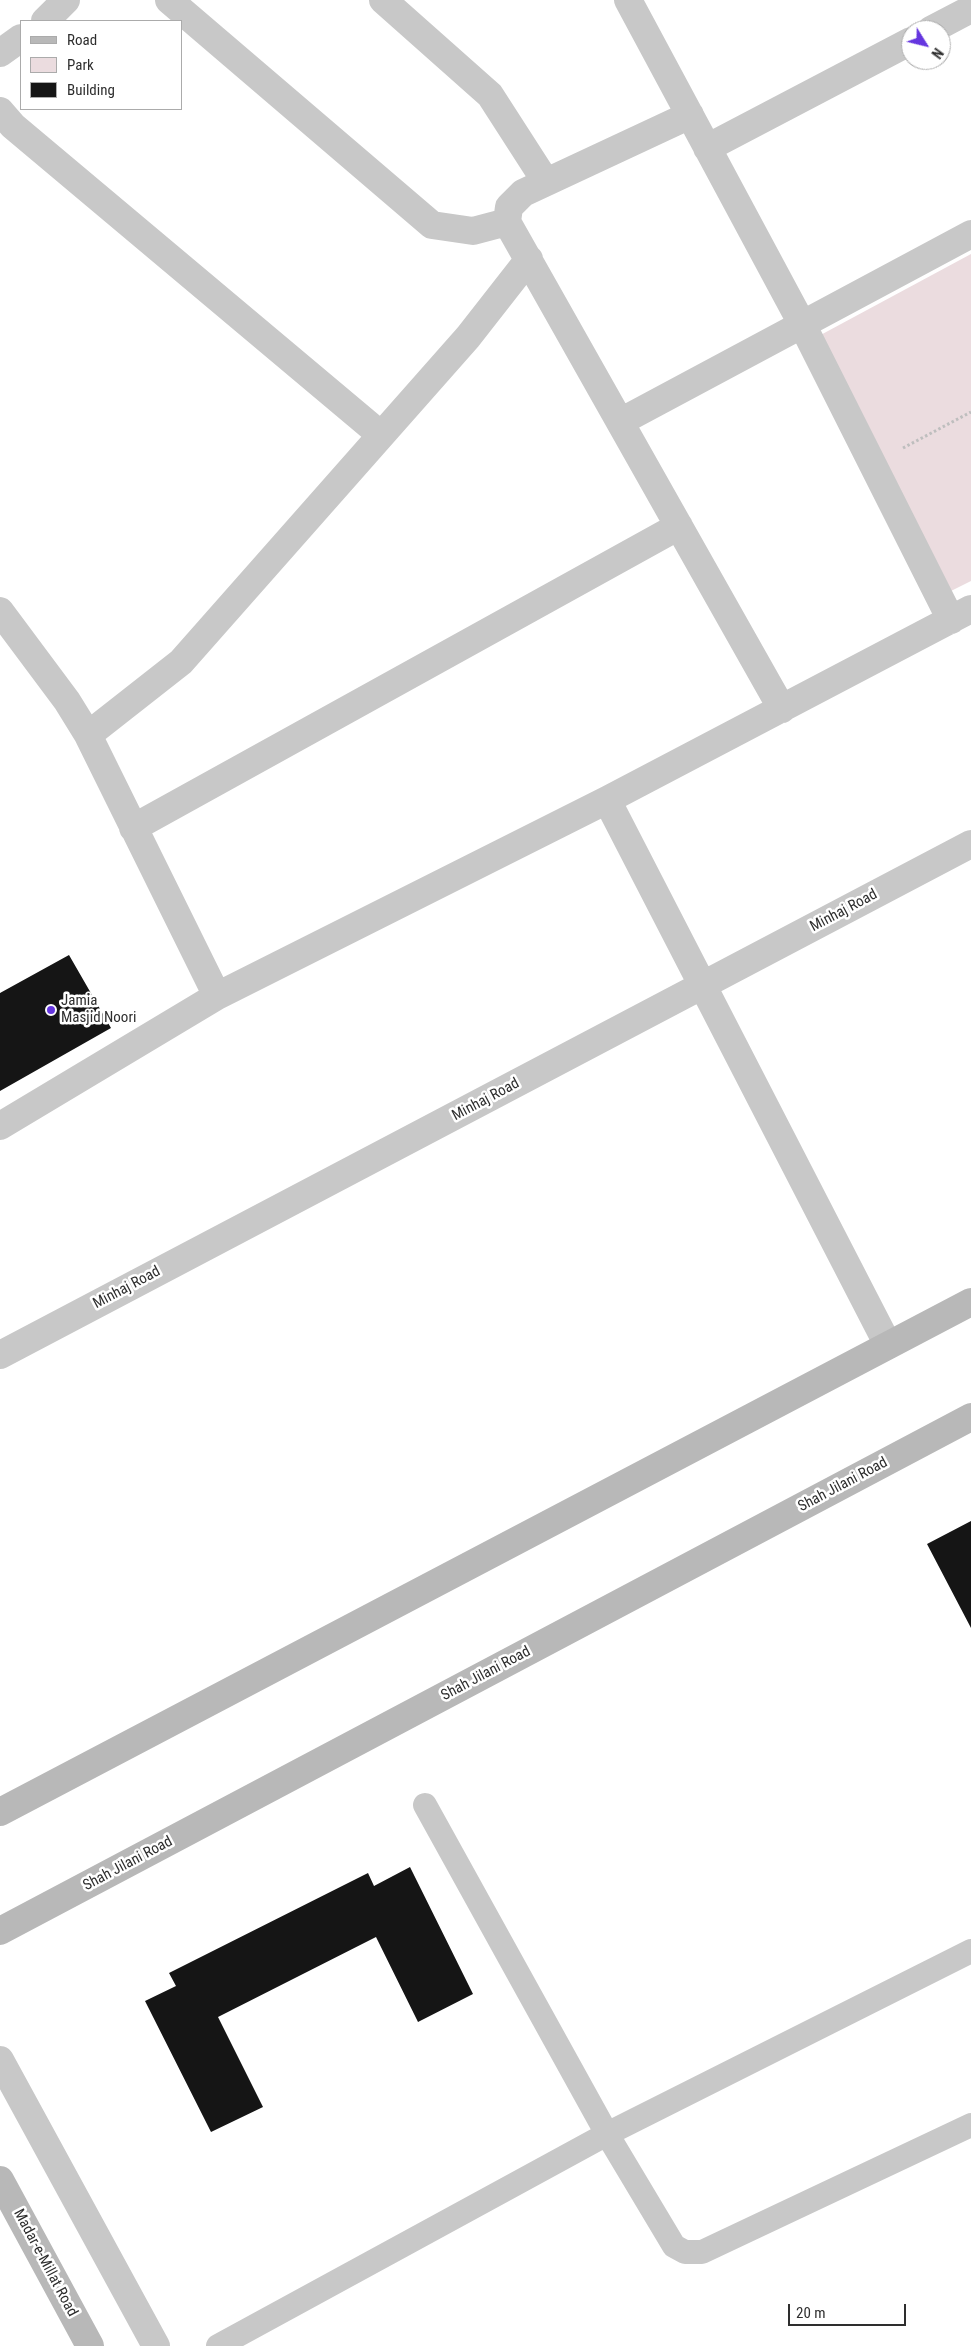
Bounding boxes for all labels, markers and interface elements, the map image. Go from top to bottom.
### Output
legend [20,20,182,110]
north arrow [901,20,951,70]
text: Road [67,31,97,49]
text: N [928,45,946,61]
text: Park [67,56,94,74]
text: Building [67,81,115,99]
street label: Minhaj Road [807,886,881,936]
place label: Jamia Masjid Noori [61,992,136,1027]
marker: Jamia Masjid Noori [45,1004,57,1016]
street label: Minhaj Road [449,1075,523,1125]
street label: Minhaj Road [90,1263,164,1313]
street label: Shah Jilani Road [795,1454,891,1516]
street label: Shah Jilani Road [438,1643,534,1705]
street label: Shah Jilani Road [80,1833,176,1895]
street label: Madar-e-Millat Road [9,2206,81,2320]
scale bar [791,2294,908,2326]
text: 20 m [796,2304,826,2322]

